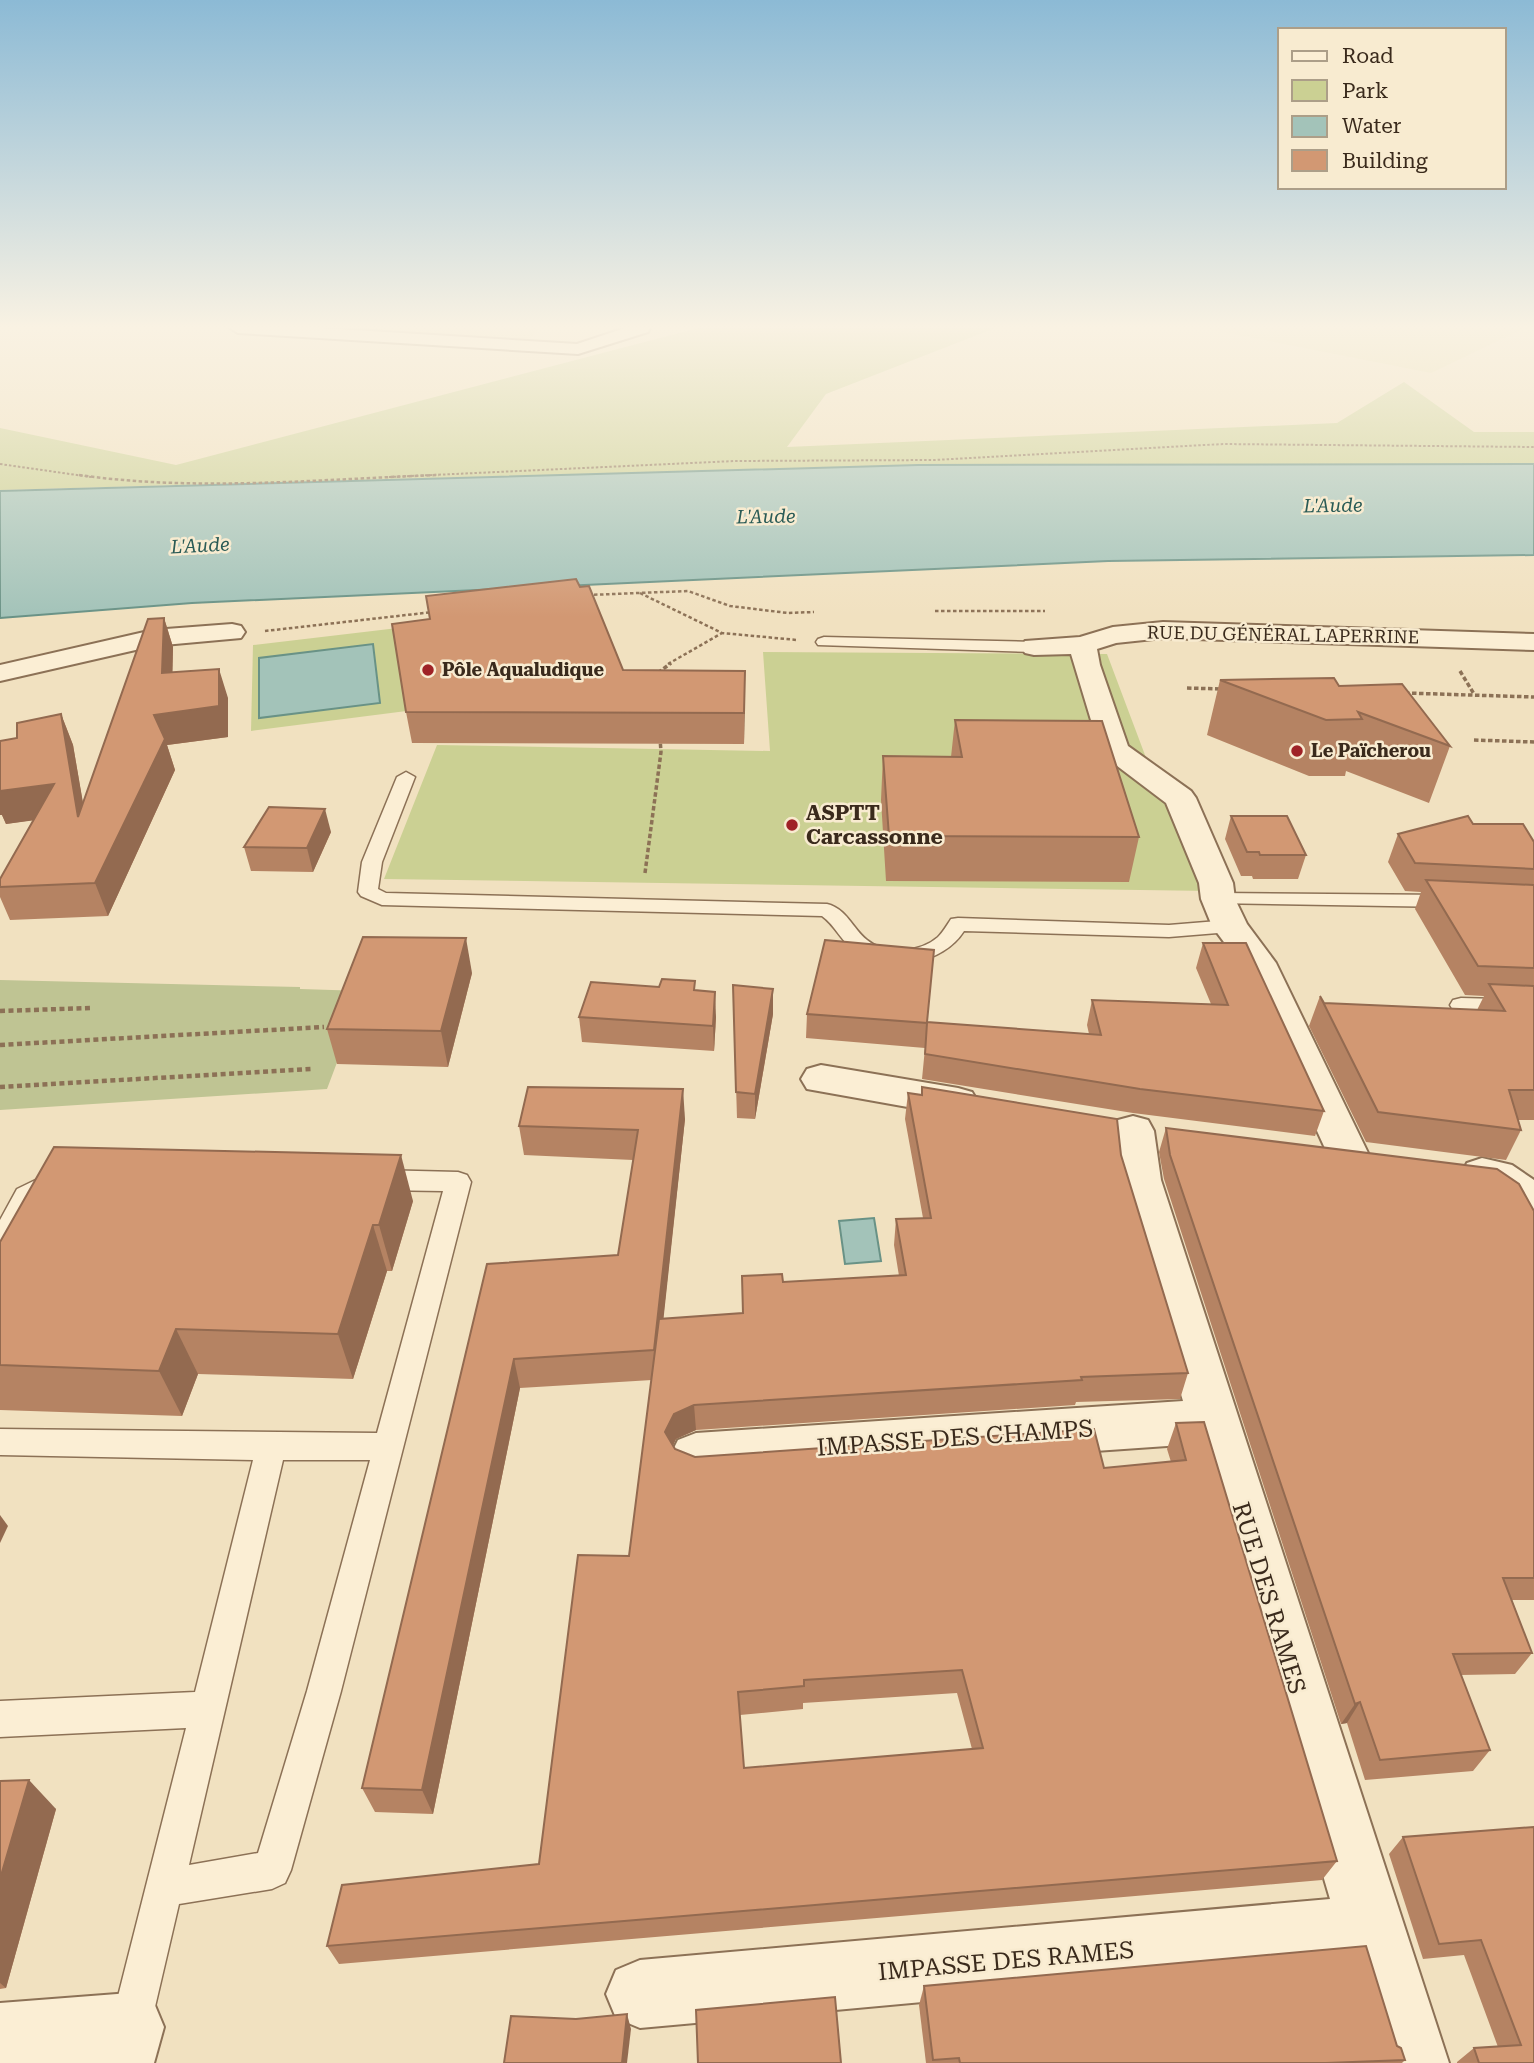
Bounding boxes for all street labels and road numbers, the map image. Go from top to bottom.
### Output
street label: RUE DU GÉNÉRAL LAPERRINE [1147,622,1419,647]
street label: IMPASSE DES CHAMPS [816,1414,1094,1462]
street label: RUE DES RAMES [1227,1499,1311,1697]
street label: IMPASSE DES RAMES [877,1936,1135,1986]

